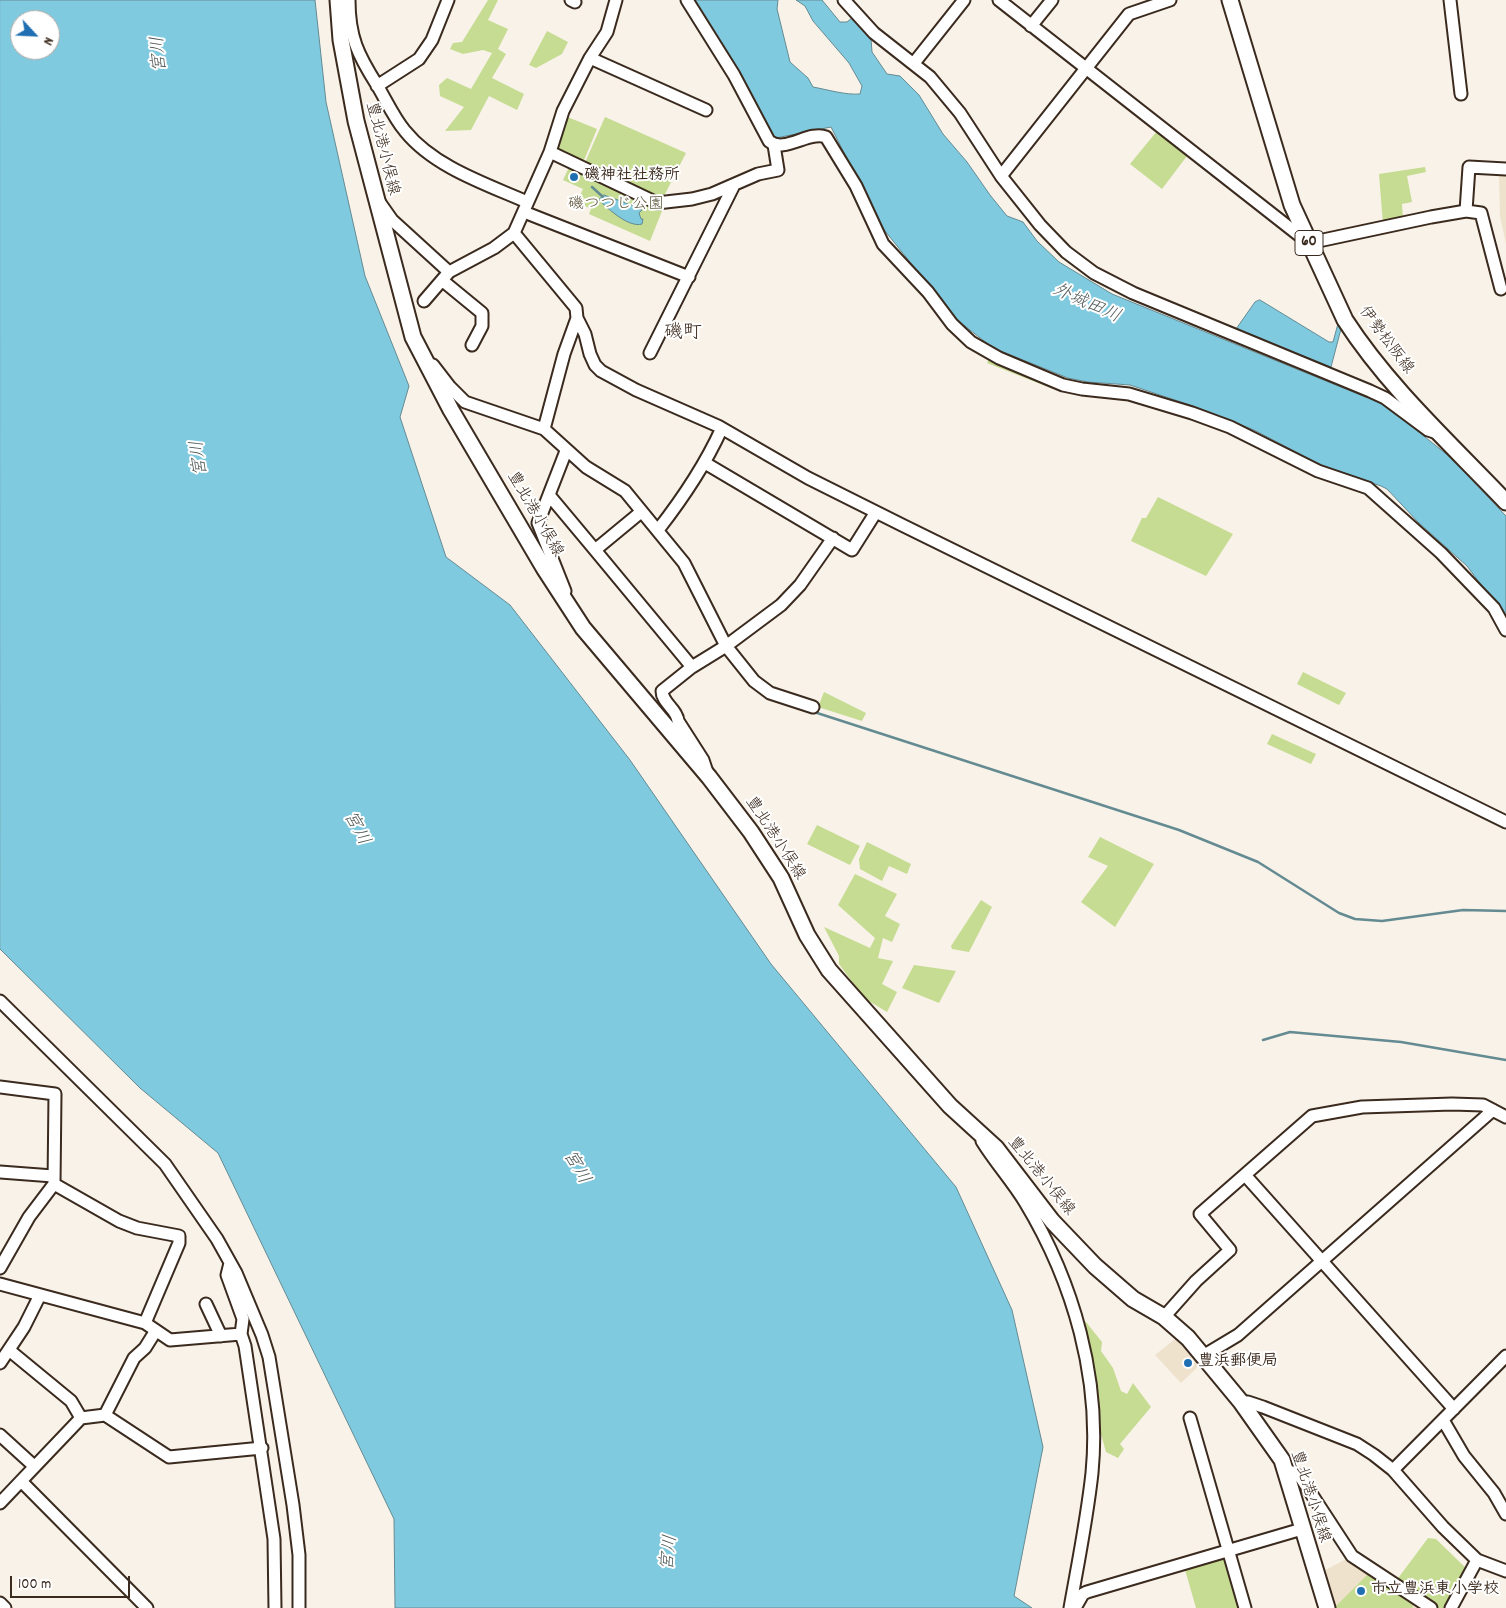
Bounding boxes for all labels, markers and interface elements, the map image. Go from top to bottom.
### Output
north arrow [10,10,60,60]
text: N [37,34,58,48]
water label: 宮川 [149,35,173,73]
street label: 豊北港小俣線 [360,100,402,198]
place label: 磯神社社務所 [584,167,680,187]
marker: 磯神社社務所 [568,171,580,183]
park label: 磯つつじ公園 [568,196,664,216]
road number: 60 [1295,230,1323,256]
water label: 外城田川 [1049,280,1123,330]
street label: 伊勢松阪線 [1353,303,1417,379]
district label: 磯町 [664,323,702,345]
water label: 宮川 [188,439,214,477]
street label: 豊北港小俣線 [502,469,566,561]
street label: 豊北港小俣線 [740,794,808,884]
water label: 宮川 [337,808,373,850]
street label: 豊北港小俣線 [1002,1134,1078,1220]
water label: 宮川 [557,1147,593,1189]
place label: 豊浜郵便局 [1198,1353,1278,1373]
marker: 豊浜郵便局 [1182,1357,1194,1369]
street label: 豊北港小俣線 [1285,1448,1333,1546]
water label: 宮川 [658,1534,684,1572]
scale bar [12,1566,132,1598]
text: 100 m [18,1574,51,1596]
place label: 市立豊浜東小学校 [1371,1581,1499,1601]
marker: 市立豊浜東小学校 [1355,1585,1367,1597]

